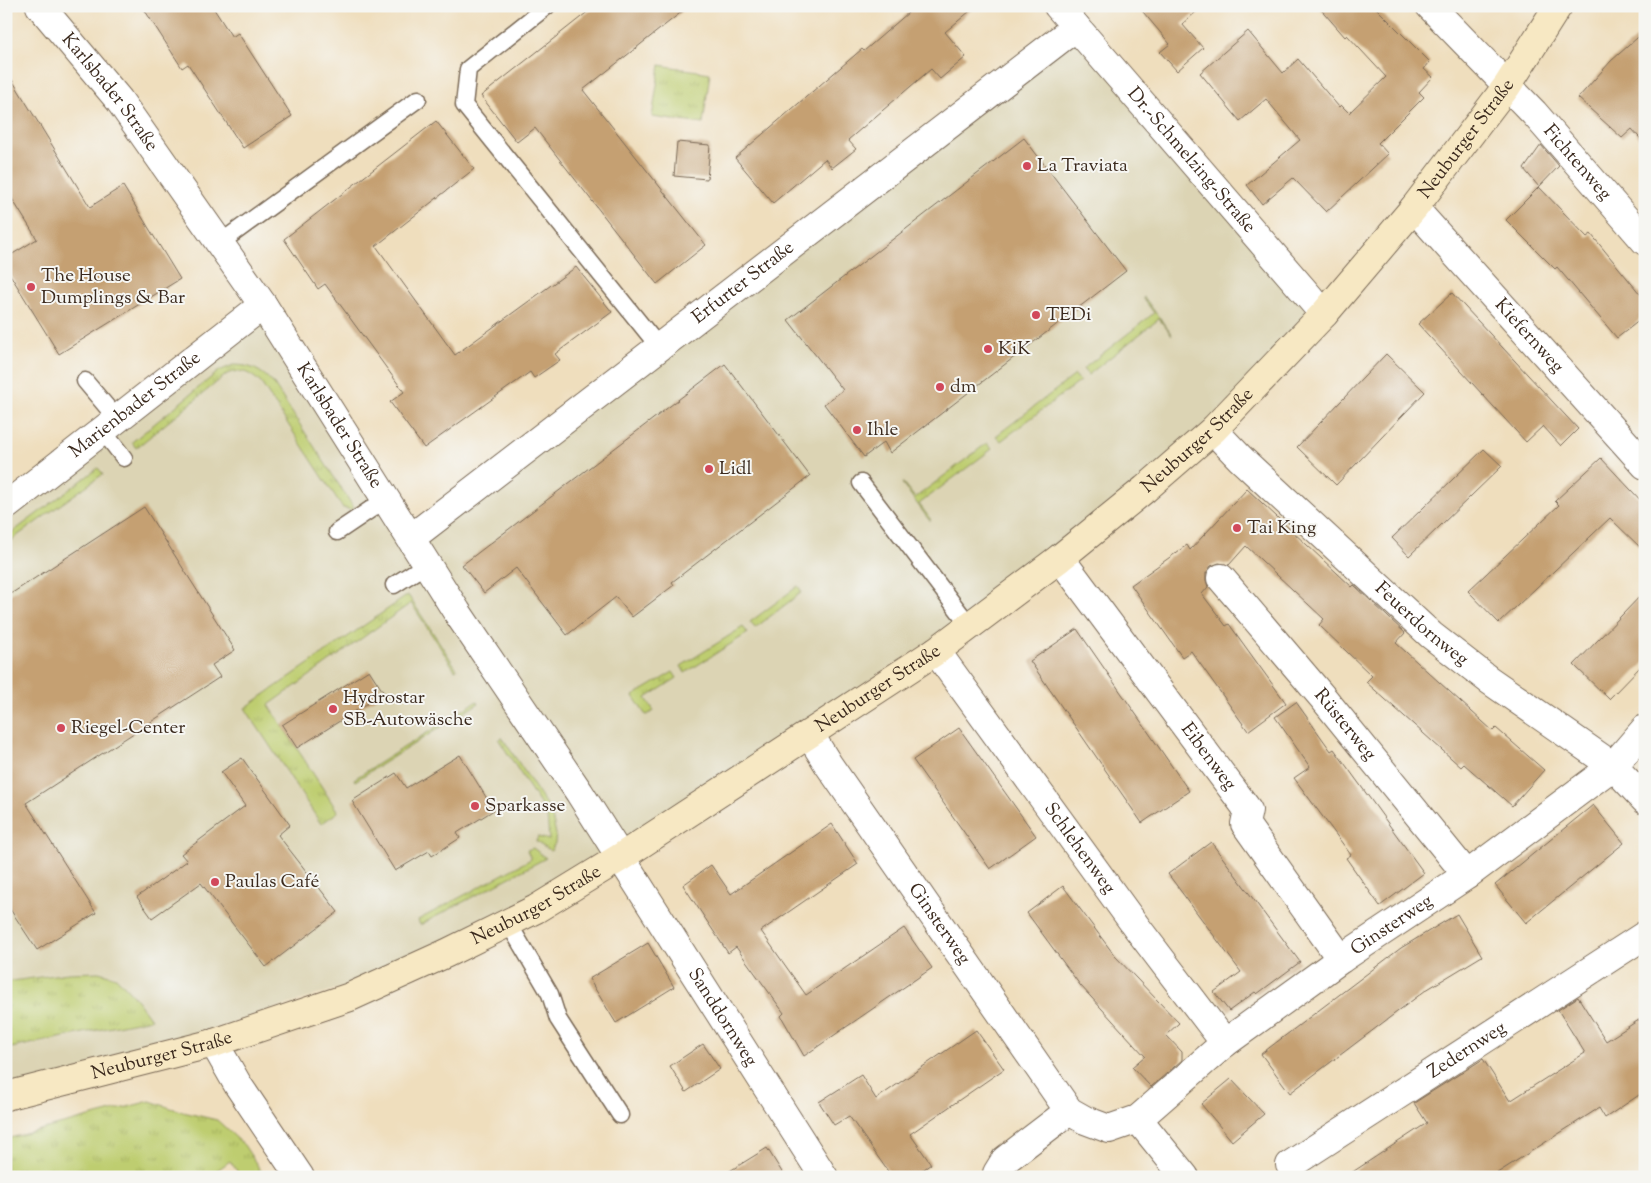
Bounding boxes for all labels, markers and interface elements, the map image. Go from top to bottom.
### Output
street label: Karlsbader Straße [55,27,165,157]
street label: Neuburger Straße [1412,74,1522,205]
street label: Dr.-Schmelzing-Straße [1121,81,1262,239]
street label: Fichtenweg [1536,119,1618,207]
place label: La Traviata [1037,153,1128,180]
marker: La Traviata [1021,160,1033,172]
street label: Erfurter Straße [686,235,800,331]
place label: The House Dumplings & Bar [41,263,185,312]
marker: The House Dumplings & Bar [25,281,37,293]
street label: Kiefernweg [1488,292,1570,379]
place label: TEDi [1046,302,1091,329]
marker: TEDi [1030,309,1042,321]
place label: KiK [998,336,1031,363]
marker: KiK [982,343,994,355]
street label: Marienbader Straße [64,345,207,465]
street label: Karlsbader Straße [289,358,389,494]
place label: dm [950,374,977,401]
marker: dm [934,381,946,393]
street label: Neuburger Straße [1135,382,1260,500]
place label: Ihle [867,417,898,444]
marker: Ihle [851,424,863,436]
place label: Lidl [719,456,752,483]
marker: Lidl [703,463,715,475]
place label: Tai King [1247,515,1316,542]
marker: Tai King [1231,522,1243,534]
street label: Feuerdornweg [1369,576,1474,673]
street label: Neuburger Straße [810,638,946,740]
street label: Rüsterweg [1307,683,1382,767]
place label: Hydrostar SB-Autowäsche [343,685,473,734]
marker: Hydrostar SB-Autowäsche [327,703,339,715]
place label: Riegel-Center [71,715,185,742]
street label: Eibenweg [1174,717,1243,796]
marker: Riegel-Center [55,722,67,734]
place label: Sparkasse [485,793,565,820]
street label: Schlehenweg [1037,797,1122,900]
marker: Sparkasse [469,800,481,812]
street label: Neuburger Straße [467,859,607,952]
place label: Paulas Café [225,869,319,896]
marker: Paulas Café [209,876,221,888]
street label: Ginsterweg [901,878,977,970]
street label: Ginsterweg [1345,888,1438,962]
street label: Sanddornweg [681,963,764,1072]
street label: Zedernweg [1423,1015,1512,1086]
street label: Neuburger Straße [88,1024,236,1087]

